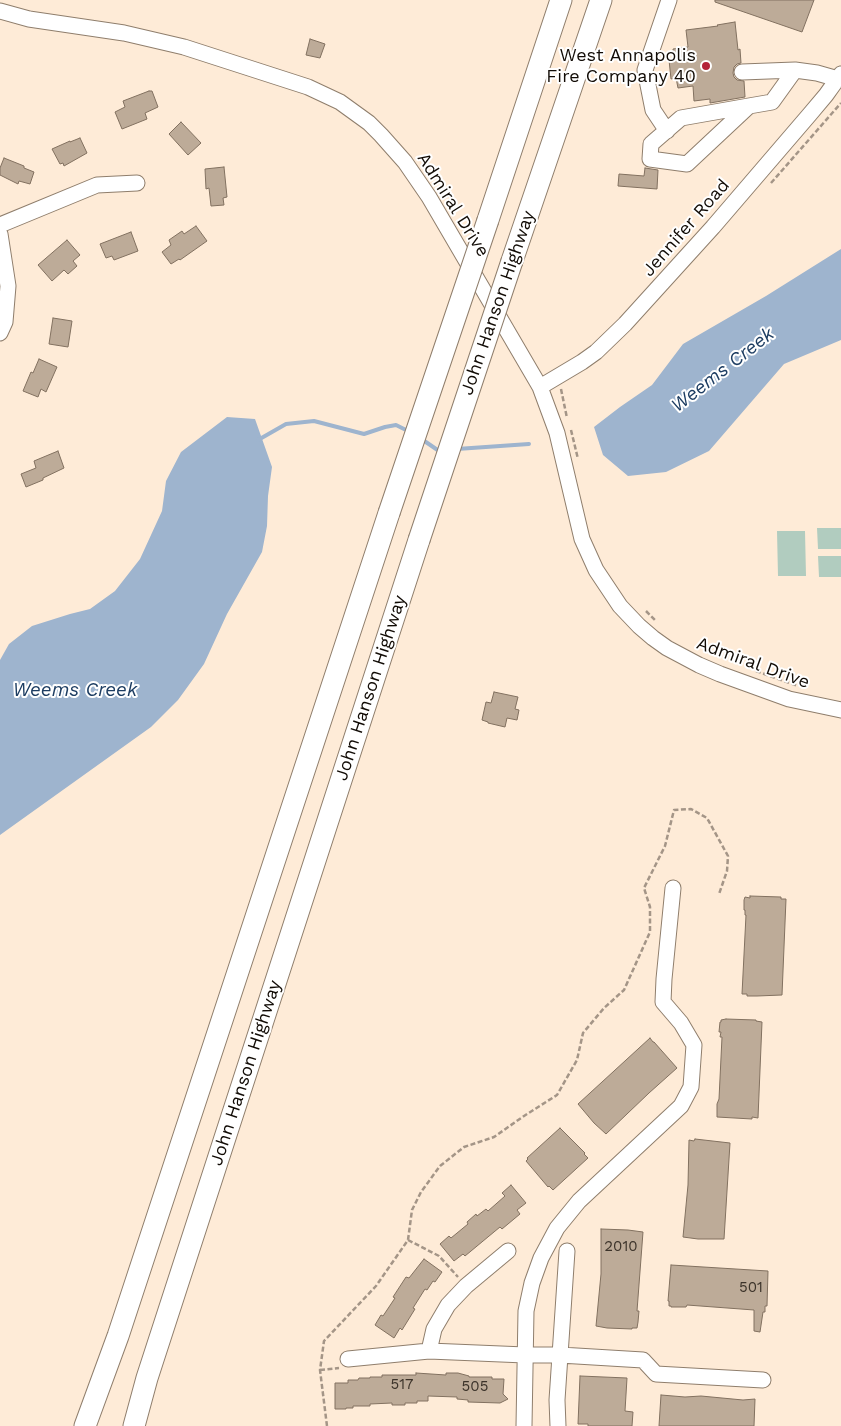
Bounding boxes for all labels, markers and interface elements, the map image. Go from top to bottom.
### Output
place label: West Annapolis Fire Company 40 [546,45,696,88]
marker: West Annapolis Fire Company 40 [700,60,712,72]
street label: Admiral Drive [412,149,494,261]
street label: Jennifer Road [638,175,734,281]
street label: John Hanson Highway [456,208,540,398]
water label: Weems Creek [667,323,779,417]
street label: John Hanson Highway [331,593,411,783]
street label: Admiral Drive [694,633,812,693]
water label: Weems Creek [13,679,137,701]
street label: John Hanson Highway [206,978,286,1168]
house number: 2010 [604,1238,638,1256]
house number: 501 [739,1279,763,1297]
house number: 517 [391,1376,413,1394]
house number: 505 [462,1378,488,1396]

